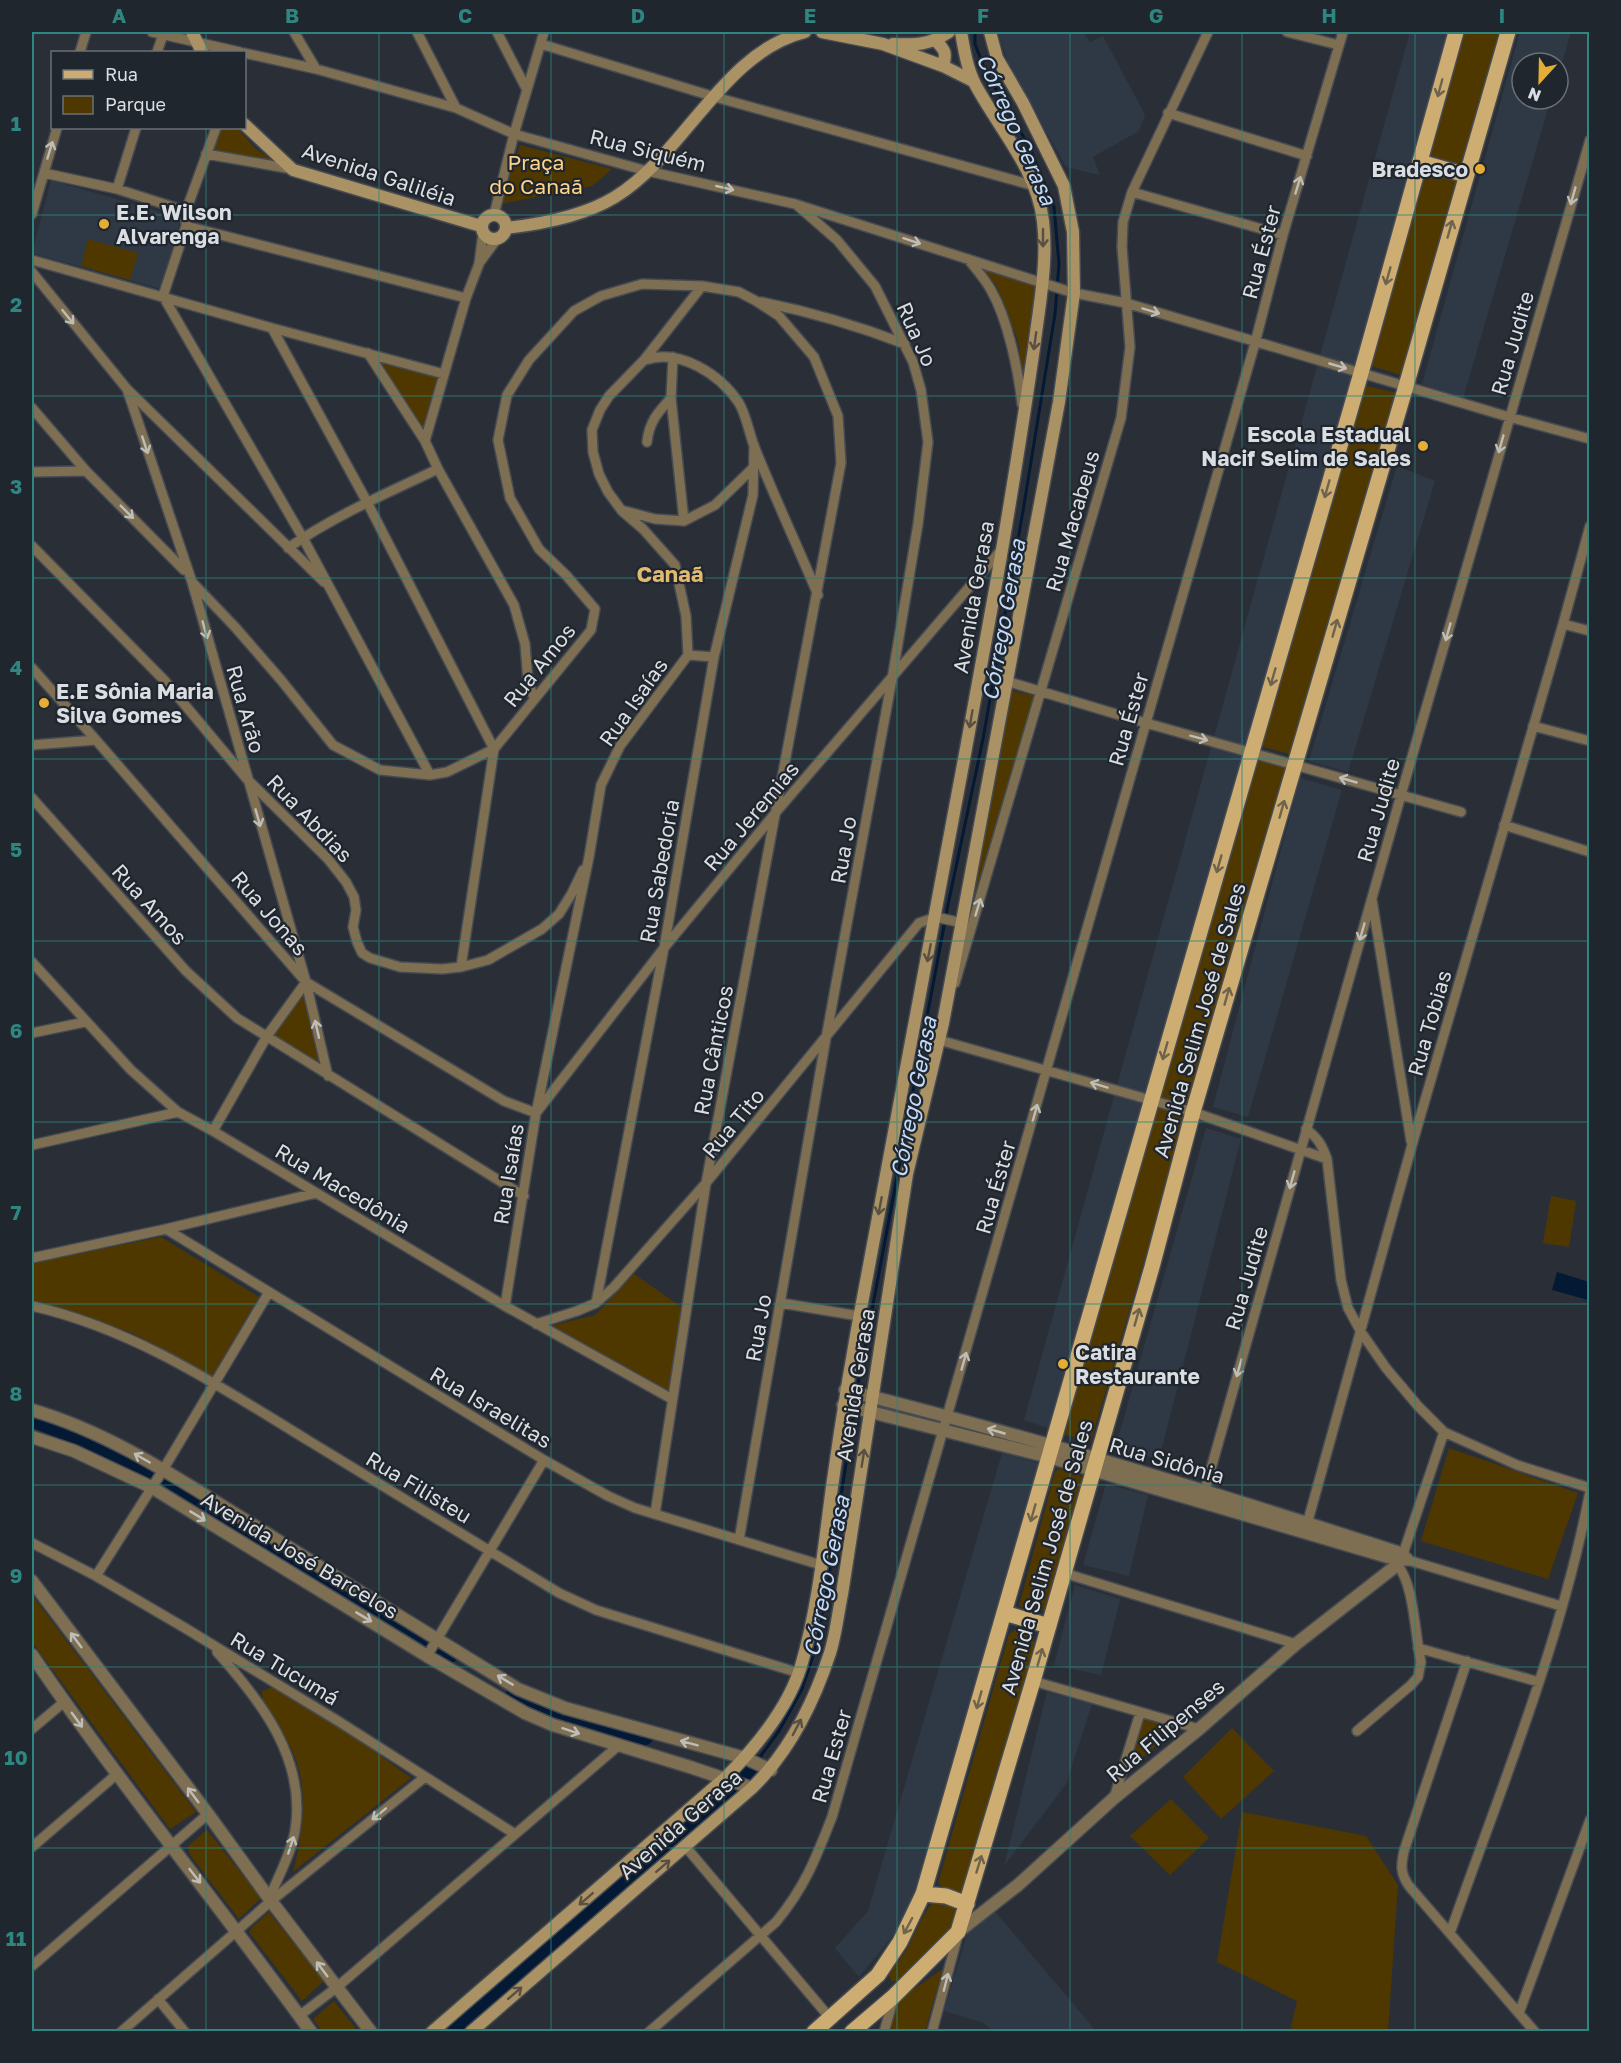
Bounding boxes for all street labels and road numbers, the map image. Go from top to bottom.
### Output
street label: Rua Siquém [587,123,709,177]
street label: Avenida Galiléia [299,137,459,211]
street label: Rua Éster [1236,202,1286,302]
street label: Rua Judite [1485,288,1539,398]
street label: Rua Jo [891,298,943,370]
street label: Rua Macabeus [1039,447,1105,595]
street label: Avenida Gerasa [947,519,999,675]
street label: Rua Amos [497,618,581,712]
street label: Rua Isaías [593,653,673,751]
street label: Rua Arão [221,662,271,756]
street label: Rua Éster [1102,669,1154,769]
street label: Rua Judite [1351,755,1405,865]
street label: Rua Jeremias [698,756,804,876]
street label: Rua Abdias [262,769,358,867]
street label: Rua Sabedoria [634,797,684,945]
street label: Rua Jo [824,814,862,886]
street label: Rua Amos [107,858,193,950]
street label: Rua Jonas [226,865,314,961]
street label: Avenida Selim José de Sales [1147,879,1251,1161]
street label: Rua Tobias [1401,967,1457,1079]
street label: Rua Cânticos [688,983,738,1117]
street label: Rua Tito [696,1083,770,1163]
street label: Rua Isaías [487,1122,529,1226]
street label: Rua Macedônia [271,1137,415,1239]
street label: Rua Éster [969,1137,1021,1237]
street label: Rua Judite [1219,1223,1273,1333]
street label: Rua Jo [739,1292,777,1364]
street label: Avenida Gerasa [830,1307,880,1463]
street label: Rua Israelitas [426,1361,556,1453]
street label: Avenida Selim José de Sales [994,1416,1098,1698]
street label: Rua Sidônia [1106,1431,1228,1489]
street label: Rua Filisteu [361,1445,477,1529]
street label: Avenida José Barcelos [197,1486,403,1624]
street label: Rua Tucumá [226,1625,344,1711]
street label: Rua Filipenses [1100,1673,1230,1787]
street label: Rua Ester [805,1706,857,1806]
street label: Avenida Gerasa [613,1763,747,1885]

